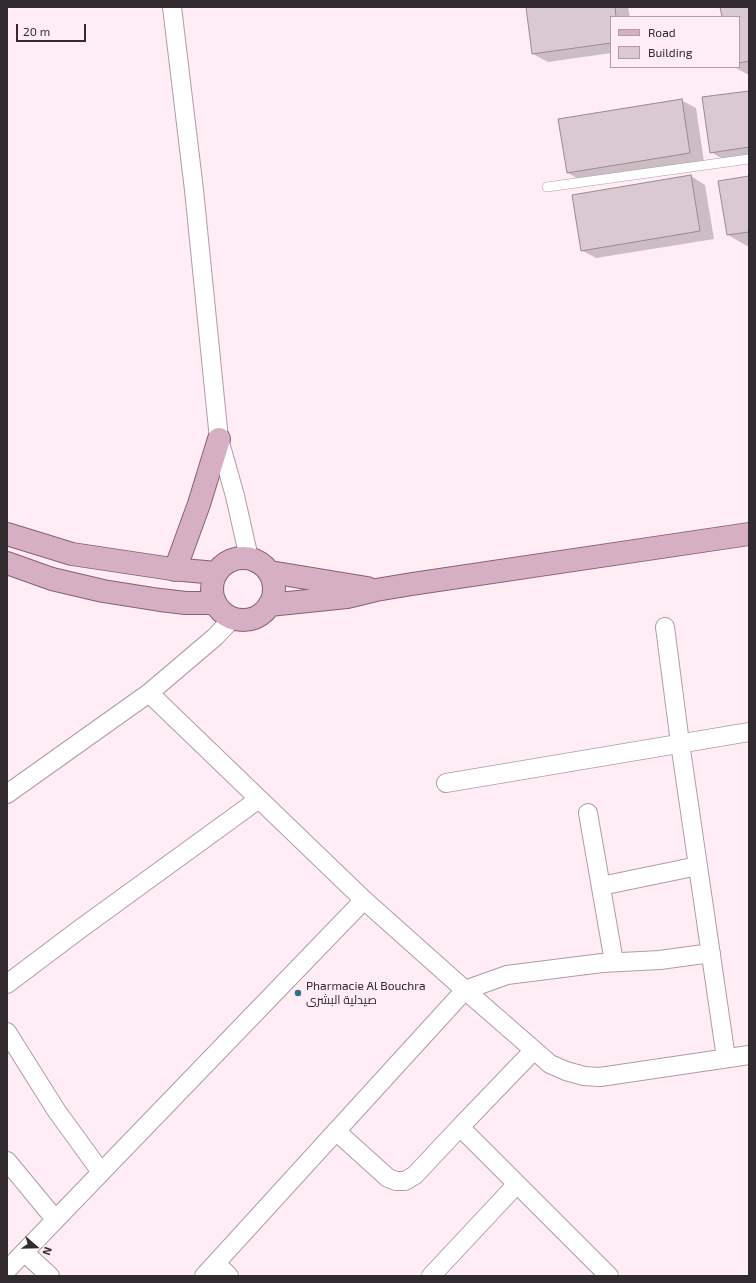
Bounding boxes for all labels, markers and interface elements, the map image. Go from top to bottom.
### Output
scale bar [18,16,88,42]
legend [610,16,740,68]
text: 20 m [23,24,50,38]
text: Road [648,25,676,39]
text: Building [648,45,692,59]
place label: Pharmacie Al Bouchra صيدلية البشرى [306,979,426,1007]
marker: Pharmacie Al Bouchra صيدلية البشرى [293,988,303,998]
north arrow [16,1227,56,1267]
text: N [40,1245,55,1257]

